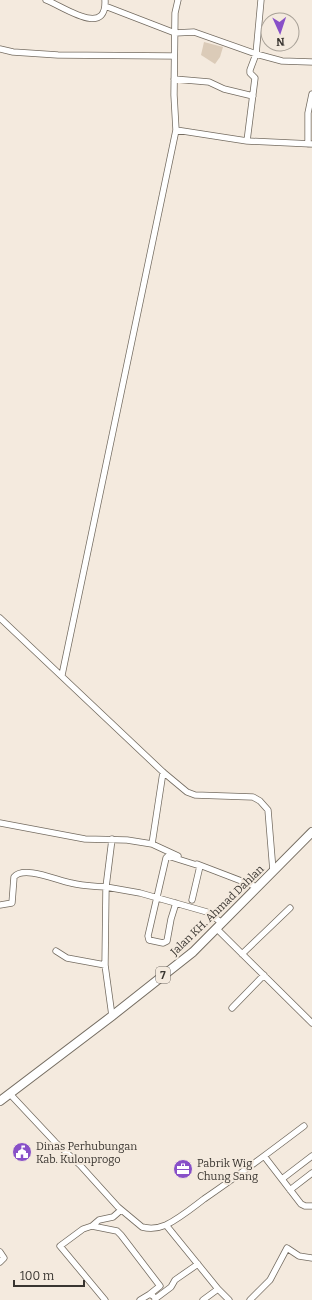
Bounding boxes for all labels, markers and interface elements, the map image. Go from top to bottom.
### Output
north arrow [260,12,300,52]
text: N [275,35,285,48]
street label: Jalan KH. Ahmad Dahlan [167,862,267,959]
road number: 7 [156,967,170,983]
place label: Dinas Perhubungan Kab. Kulonprogo [36,1140,137,1166]
public building icon: Dinas Perhubungan Kab. Kulonprogo [11,1141,33,1163]
place label: Pabrik Wig Chung Sang [197,1157,258,1183]
office icon: Pabrik Wig Chung Sang [172,1158,194,1180]
scale bar [14,1262,84,1288]
text: 100 m [20,1269,55,1283]

